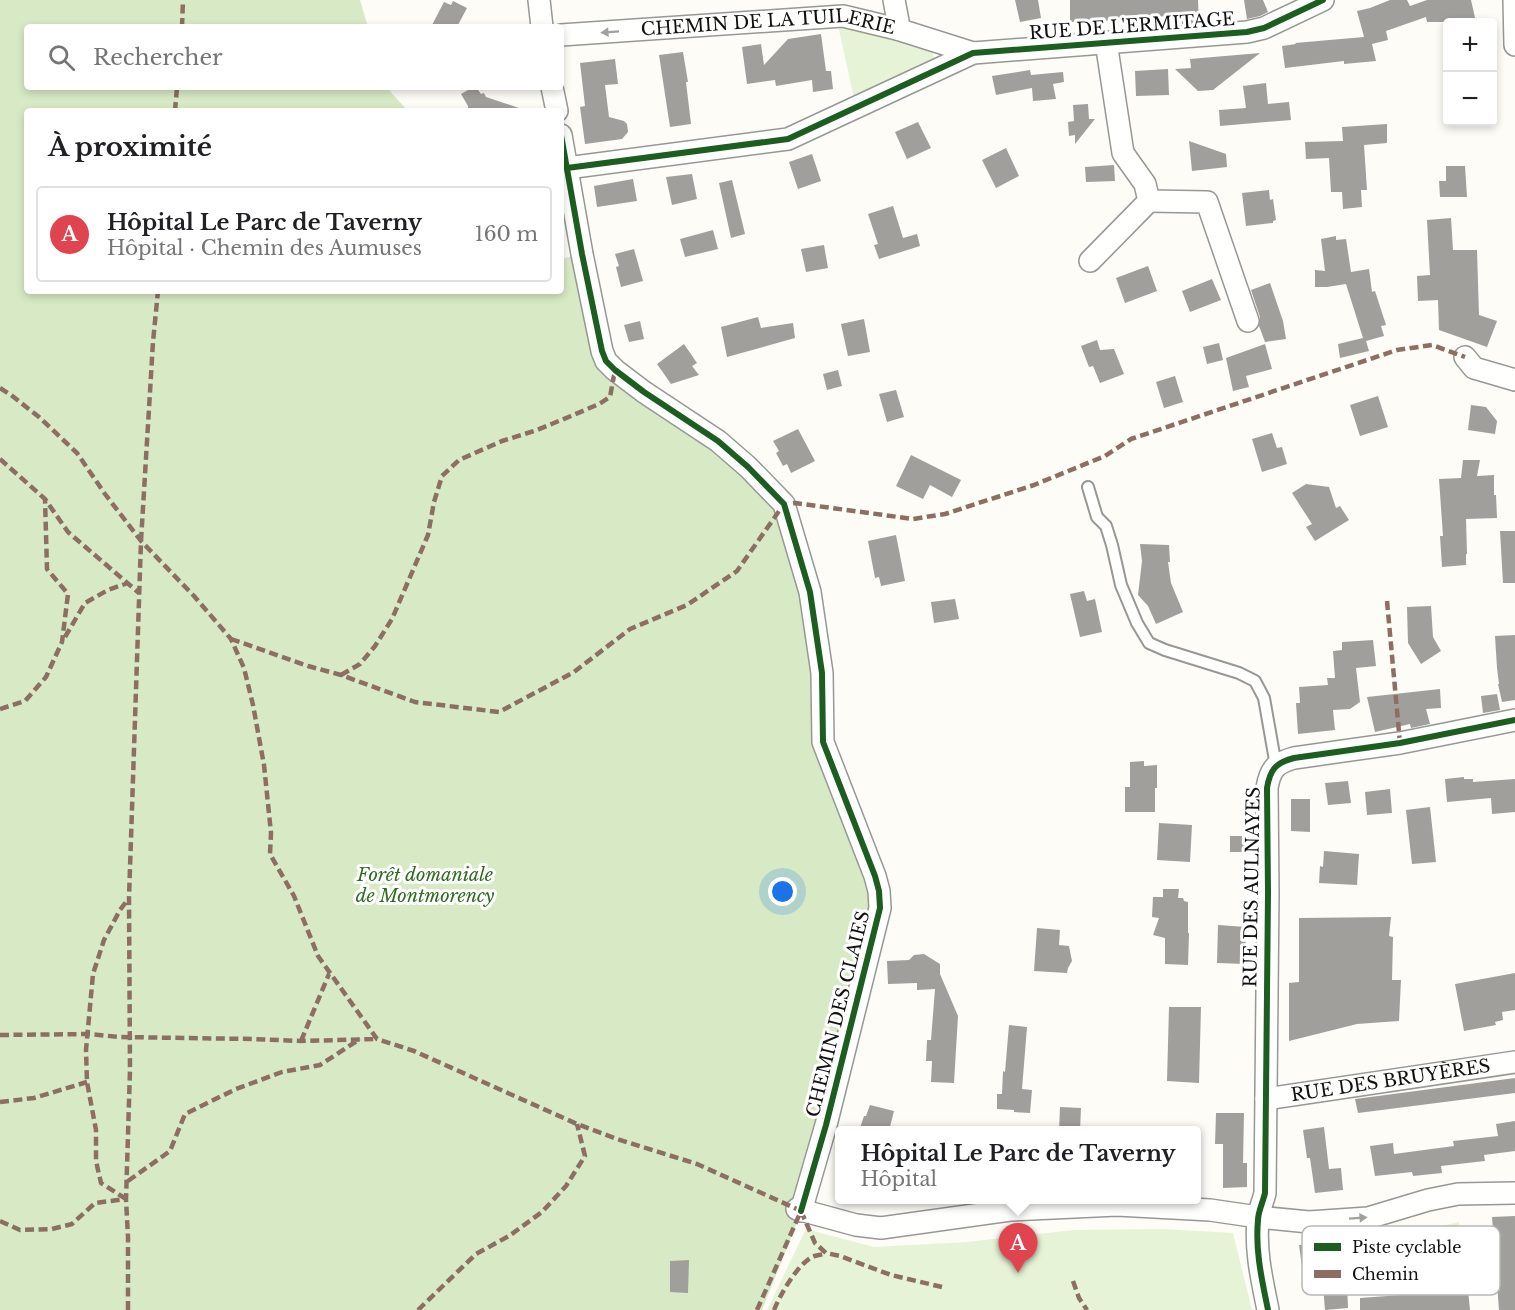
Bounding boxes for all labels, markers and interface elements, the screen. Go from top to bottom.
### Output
street label: CHEMIN DE LA TUILERIE [640,5,897,41]
street label: RUE DE L'ERMITAGE [1028,8,1236,44]
map controls [1443,18,1497,126]
button: + [1443,18,1497,72]
search box [24,24,564,90]
one-way arrow [600,27,619,36]
icon: search [45,41,78,74]
text: Rechercher [93,44,223,71]
button: − [1443,72,1497,126]
text: À proximité [48,131,212,163]
text: Hôpital Le Parc de Taverny [107,209,422,236]
text: A [61,222,78,246]
text: 160 m [475,222,538,246]
text: Hôpital · Chemin des Aumuses [107,236,422,260]
street label: RUE DES AULNAYES [1239,786,1265,988]
park label: Forêt domaniale de Montmorency [356,864,495,907]
your location [768,877,797,906]
street label: CHEMIN DES CLAIES [802,909,874,1119]
street label: RUE DES BRUYÈRES [1289,1055,1492,1106]
popup [835,1126,1201,1204]
text: Hôpital Le Parc de Taverny [860,1140,1176,1167]
text: Hôpital [860,1167,937,1191]
one-way arrow [1348,1213,1367,1223]
pin: A [998,1224,1038,1273]
legend [1302,1226,1500,1295]
text: Piste cyclable [1352,1237,1461,1257]
text: Chemin [1352,1264,1419,1284]

